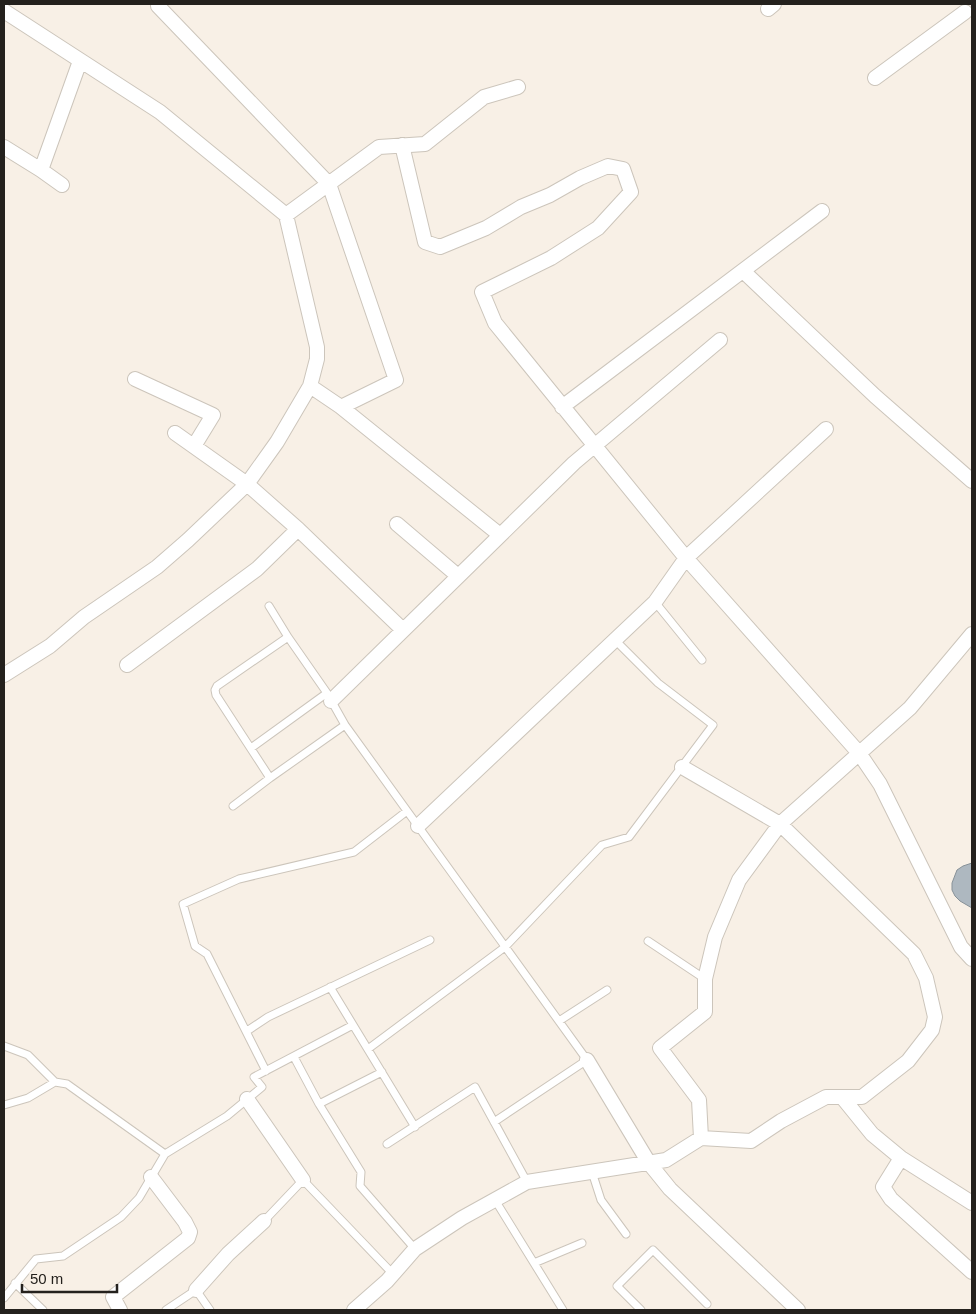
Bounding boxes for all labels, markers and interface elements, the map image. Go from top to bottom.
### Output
scale bar [22,1262,118,1294]
text: 50 m [30,1270,63,1287]

